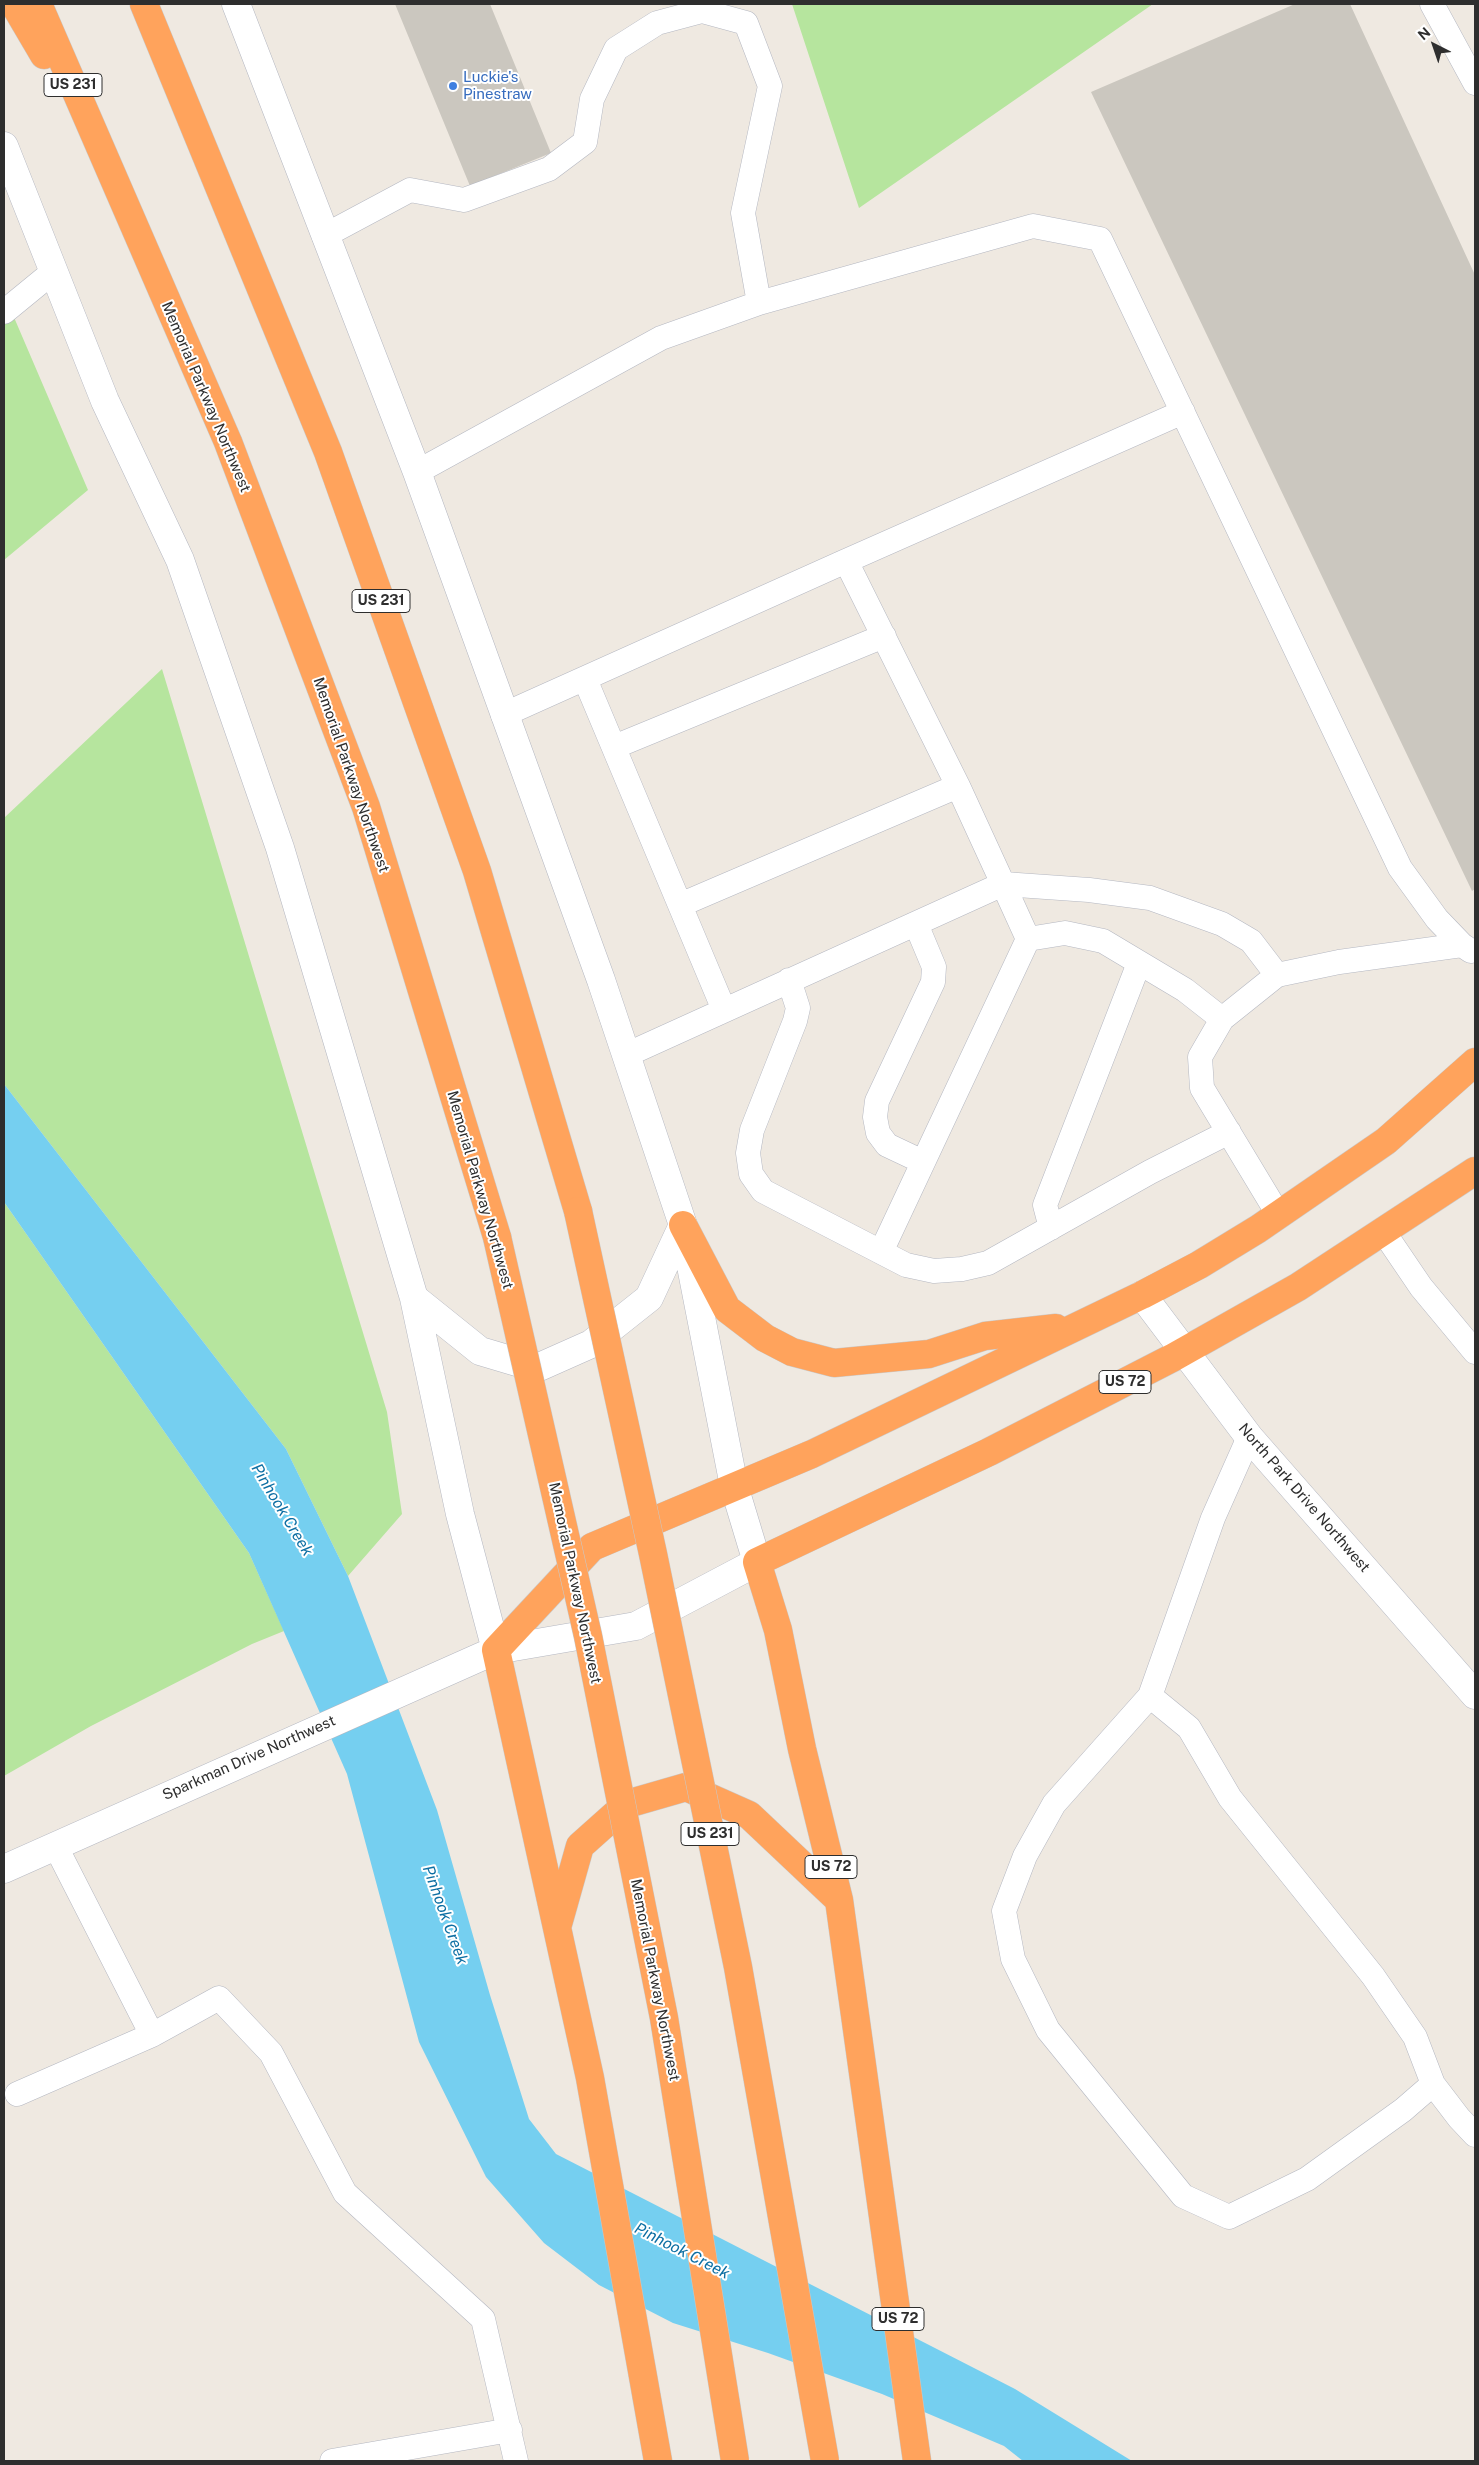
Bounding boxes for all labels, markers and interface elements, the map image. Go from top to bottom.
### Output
north arrow [1409,20,1459,70]
text: N [1415,24,1434,43]
place label: Luckie's Pinestraw [463,68,532,103]
road number: US 231 [44,74,102,96]
marker: Luckie's Pinestraw [447,80,459,92]
street label: Memorial Parkway Northwest [158,299,254,495]
road number: US 231 [352,590,410,612]
street label: Memorial Parkway Northwest [309,675,393,875]
street label: Memorial Parkway Northwest [443,1089,517,1291]
road number: US 72 [1099,1370,1151,1394]
street label: North Park Drive Northwest [1234,1420,1374,1576]
water label: Pinhook Creek [247,1460,317,1560]
street label: Memorial Parkway Northwest [545,1481,605,1685]
street label: Sparkman Drive Northwest [160,1712,338,1804]
road number: US 231 [681,1822,739,1846]
road number: US 72 [805,1855,857,1878]
water label: Pinhook Creek [418,1863,472,1967]
street label: Memorial Parkway Northwest [627,1877,683,2083]
water label: Pinhook Creek [631,2219,733,2283]
road number: US 72 [872,2308,924,2330]

